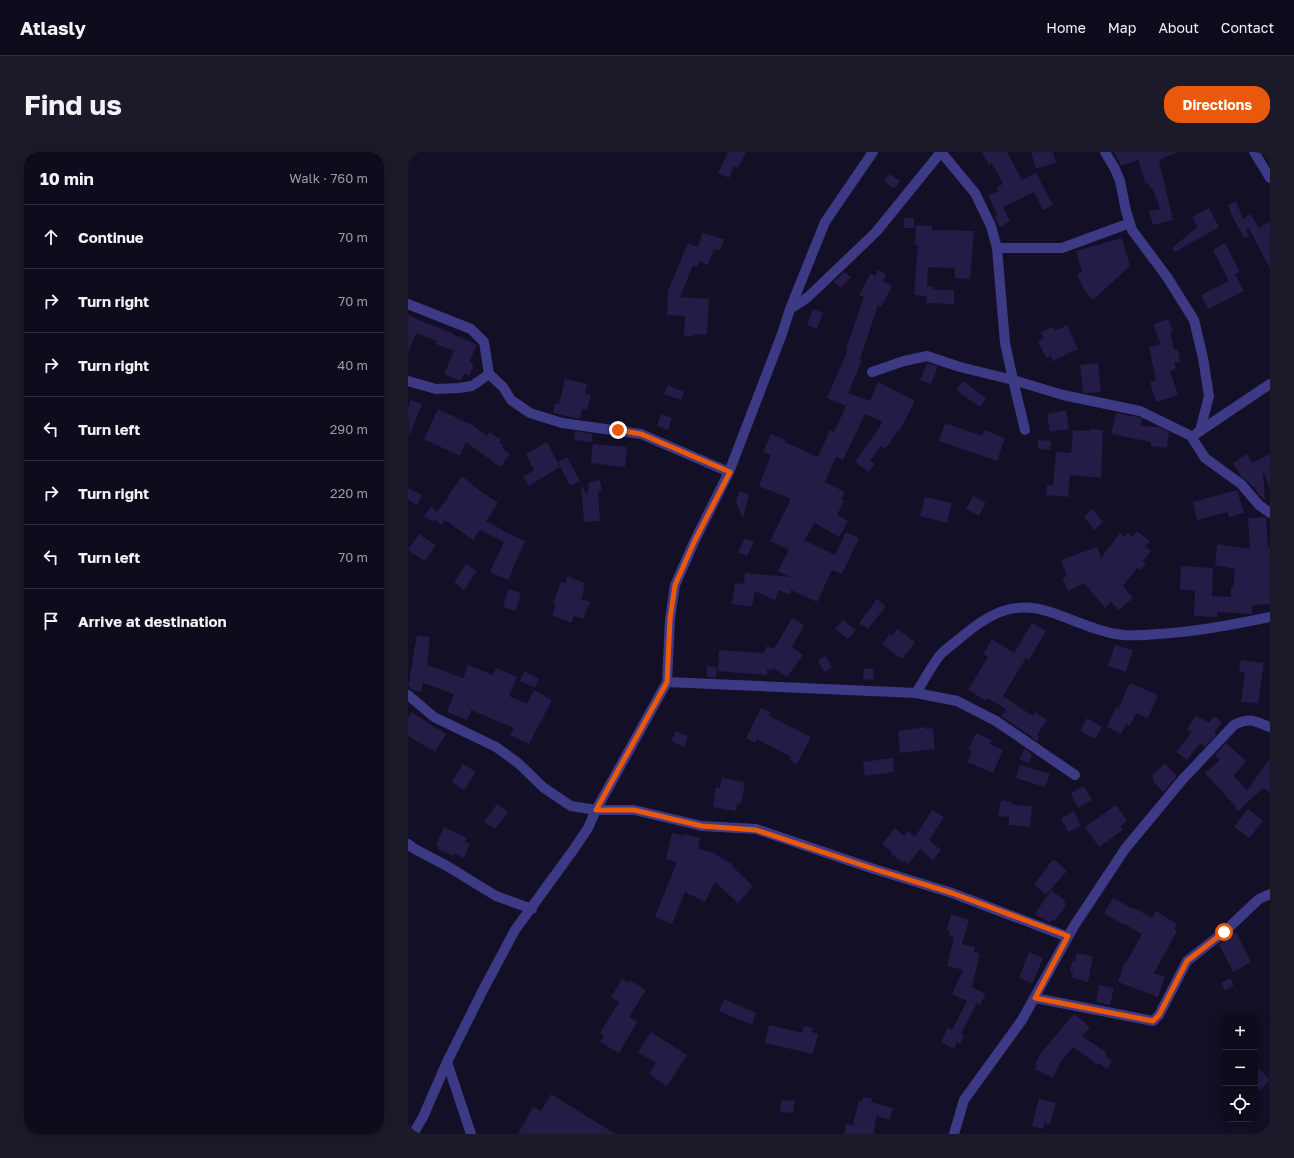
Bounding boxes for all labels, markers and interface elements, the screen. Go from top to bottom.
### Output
text: Atlasly [20,16,86,39]
text: Home [1046,19,1086,36]
text: Map [1108,19,1136,36]
text: About [1158,19,1199,36]
text: Contact [1221,19,1274,36]
button: Directions [1164,86,1270,123]
text: Find us [24,88,122,121]
text: 10 min [40,168,94,189]
text: Walk · 760 m [289,170,368,186]
icon: ahead [40,226,62,248]
text: Continue [78,228,144,246]
text: 70 m [338,229,368,245]
icon: right [40,290,62,312]
text: Turn right [78,292,149,310]
text: 70 m [338,293,368,309]
icon: right [40,354,62,376]
text: Turn right [78,356,149,374]
text: 40 m [337,357,368,373]
icon: left [40,418,62,440]
text: Turn left [78,420,140,438]
text: 290 m [330,421,368,437]
route end [609,421,627,439]
icon: right [40,482,62,504]
text: Turn right [78,484,149,502]
text: 220 m [330,485,368,501]
icon: left [40,546,62,568]
text: Turn left [78,548,140,566]
text: 70 m [338,549,368,565]
icon: arrive [40,610,62,632]
text: Arrive at destination [78,612,227,630]
route start [1215,923,1233,941]
map controls [1222,1014,1258,1122]
button: + [1222,1014,1258,1050]
button: − [1222,1050,1258,1086]
button: locate [1222,1086,1258,1122]

